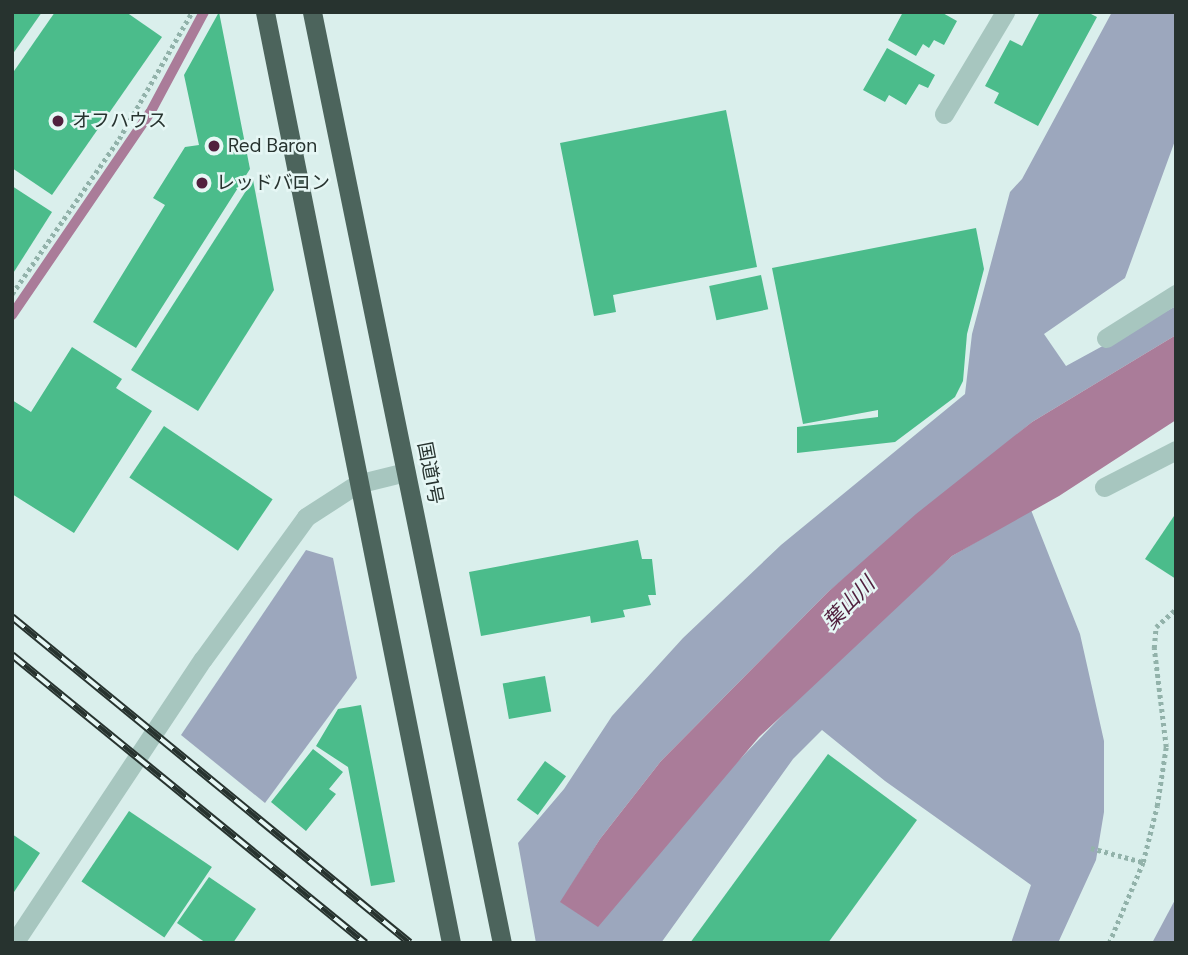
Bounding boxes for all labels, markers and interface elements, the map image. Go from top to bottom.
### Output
place label: オフハウス [72,110,167,132]
marker: オフハウス [50,113,66,129]
place label: Red Baron [228,135,317,157]
marker: Red Baron [206,138,222,154]
place label: レッドバロン [216,172,330,194]
marker: レッドバロン [194,175,210,191]
street label: 国道1号 [413,440,447,506]
water label: 葉山川 [818,572,880,634]

